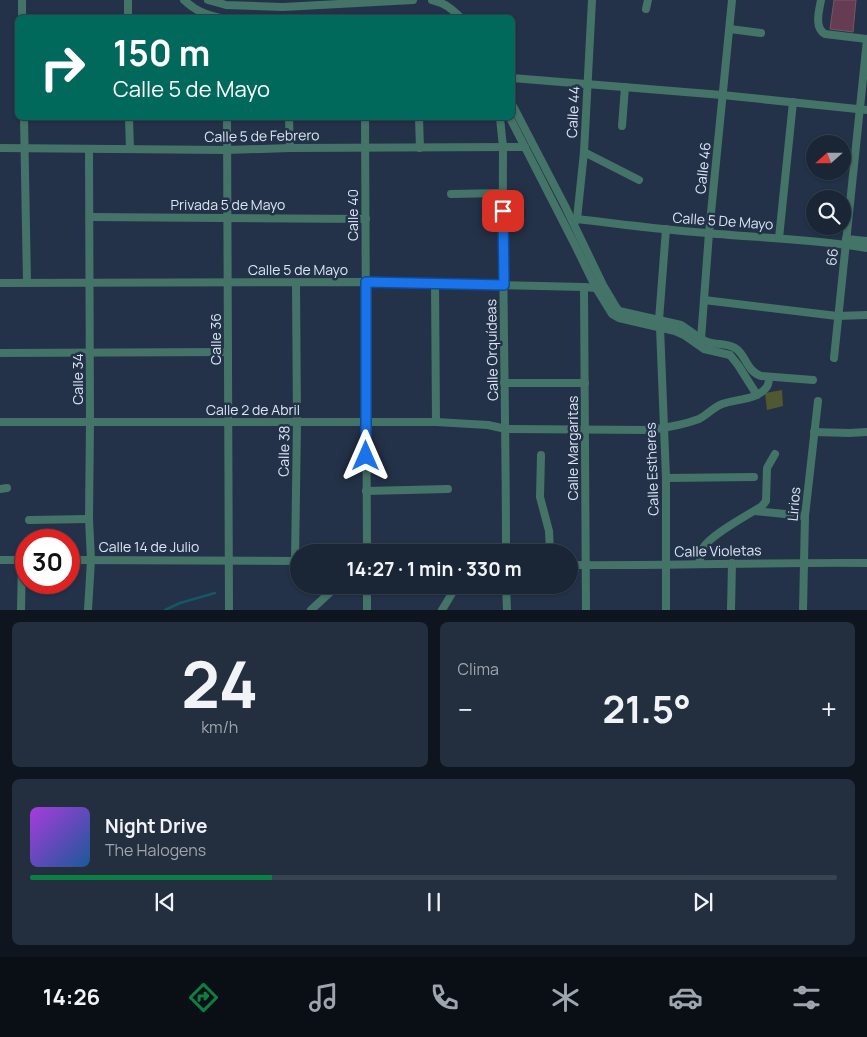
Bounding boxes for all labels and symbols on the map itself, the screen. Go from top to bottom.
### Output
street label: Calle 44 [562,86,583,138]
street label: Calle 5 de Febrero [204,125,320,146]
north arrow [806,135,851,180]
street label: Calle 46 [690,141,715,195]
street label: Calle 40 [343,189,362,241]
pin [482,190,524,232]
street label: Privada 5 de Mayo [171,195,285,214]
street label: Calle 5 De Mayo [672,207,774,234]
street label: 66 [821,247,842,267]
street label: Calle 5 de Mayo [248,260,348,279]
street label: Calle Orquídeas [481,299,502,401]
street label: Calle 36 [206,313,225,365]
street label: Calle 34 [68,353,87,405]
street label: Calle Margaritas [563,396,582,500]
street label: Calle 2 de Abril [206,400,300,419]
street label: Calle Estheres [640,422,663,516]
street label: Calle 38 [274,425,293,477]
position arrow [339,429,391,481]
street label: Lirios [783,486,804,522]
speed limit sign: 30 [15,529,80,594]
street label: Calle 14 de Julio [99,537,199,556]
street label: Calle Violetas [674,540,762,561]

